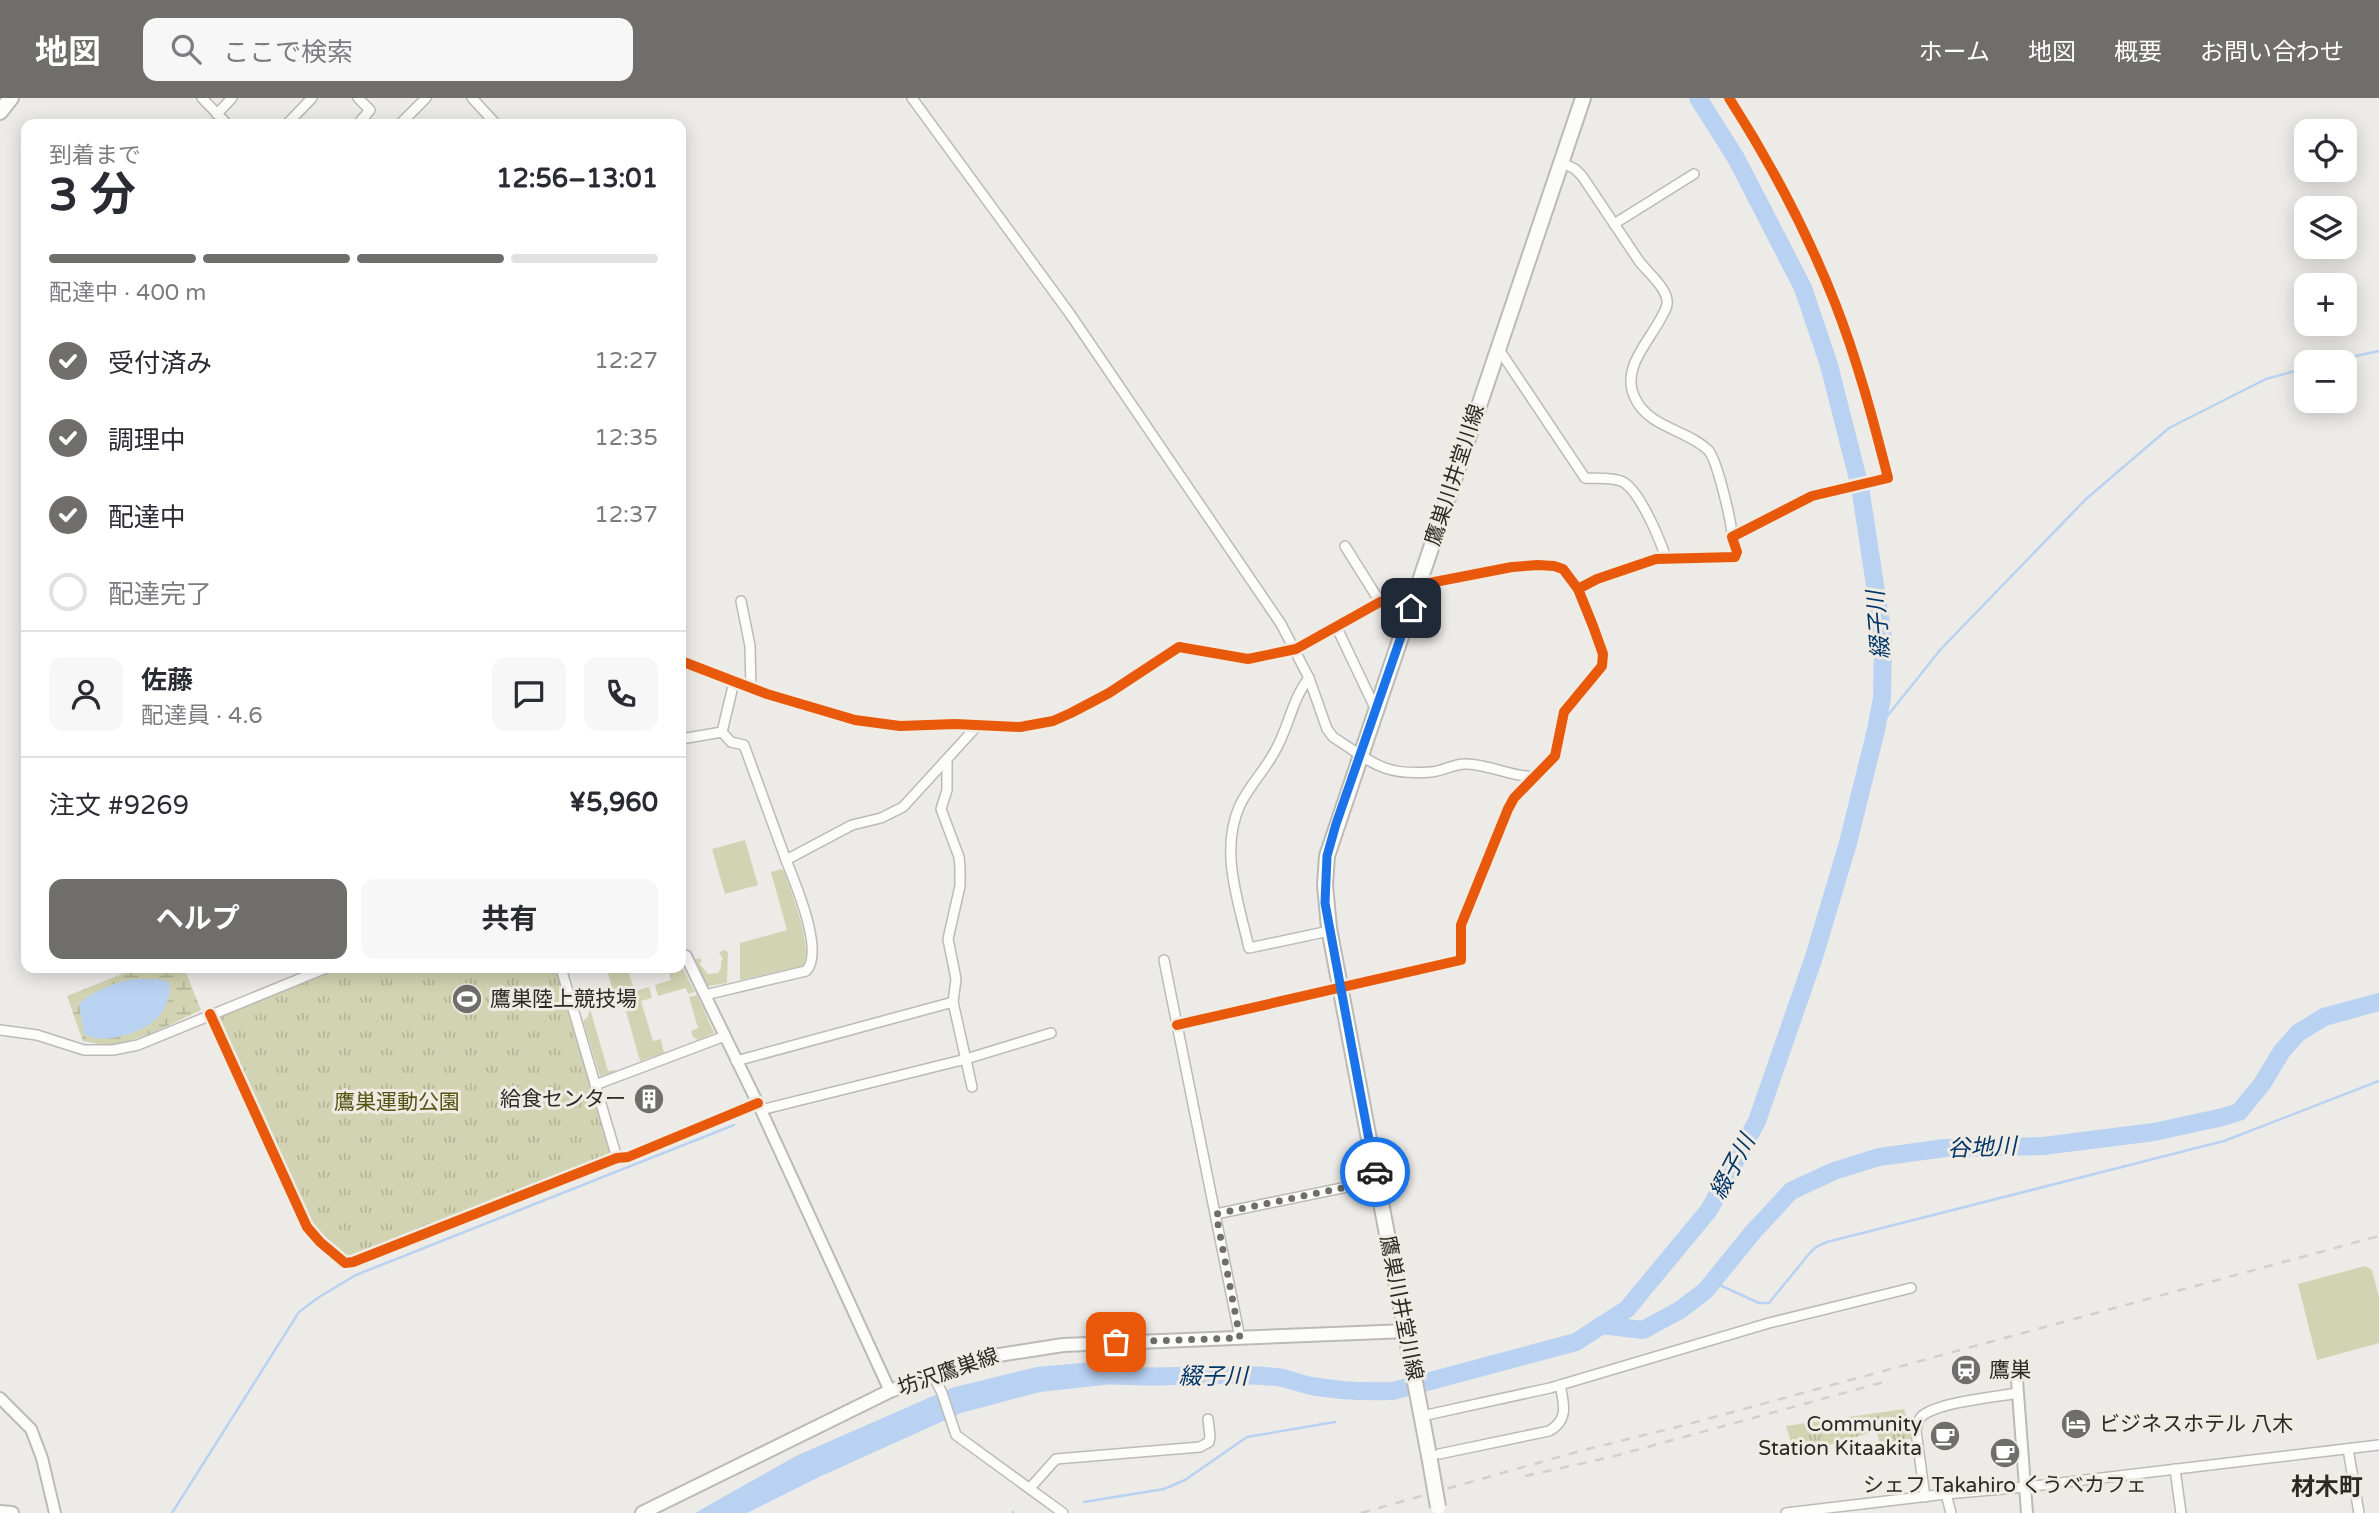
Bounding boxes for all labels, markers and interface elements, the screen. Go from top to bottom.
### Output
search box [143,18,633,81]
icon: search [167,30,205,68]
text: 地図 [35,33,101,72]
text: ここで検索 [223,37,353,68]
text: ホーム [1919,38,1990,67]
text: 地図 [2028,38,2076,67]
text: 概要 [2114,38,2162,67]
text: お問い合わせ [2200,38,2344,67]
map controls [2294,119,2357,413]
button: locate [2294,119,2357,182]
text: 到着まで [49,142,141,170]
text: 12:56–13:01 [496,163,658,194]
text: 3 分 [49,168,136,223]
button: layers [2294,196,2357,259]
button: + [2294,273,2357,336]
text: 配達中 · 400 m [49,279,206,307]
icon: check [49,342,87,380]
text: 12:27 [594,347,658,375]
text: 受付済み [108,348,212,379]
button: − [2294,350,2357,413]
street label: 鷹巣川井堂川線 [1420,401,1490,549]
icon: check [49,419,87,457]
text: 12:35 [594,424,658,452]
text: 調理中 [108,425,186,456]
icon: check [49,496,87,534]
text: 12:37 [594,501,658,529]
text: 配達中 [108,502,186,533]
pin [1381,578,1441,638]
text: 配達完了 [108,579,212,610]
water label: 綴子川 [1862,586,1896,661]
icon: home [1392,589,1430,627]
button: person [49,657,123,731]
button: chat [492,657,566,731]
button: phone [584,657,658,731]
text: 佐藤 [141,665,193,696]
text: 配達員 · 4.6 [141,702,263,730]
text: ¥5,960 [569,787,658,818]
text: 注文 #9269 [49,790,189,821]
button: ヘルプ [49,879,347,959]
button: 共有 [361,879,658,959]
sports icon: 鷹巣陸上競技場 [450,982,484,1016]
place label: 鷹巣陸上競技場 [490,987,637,1012]
building icon: 給食センター [632,1082,666,1116]
place label: 給食センター [500,1087,626,1112]
park label: 鷹巣運動公園 [334,1090,460,1115]
water label: 綴子川 [1704,1127,1763,1204]
water label: 谷地川 [1947,1133,2020,1163]
courier [1340,1137,1410,1207]
icon: car [1356,1153,1394,1191]
street label: 鷹巣川井堂川線 [1375,1233,1427,1383]
pin [1086,1312,1146,1372]
icon: bag [1097,1323,1135,1361]
street label: 坊沢鷹巣線 [894,1343,1002,1401]
station icon: 鷹巣 [1949,1353,1983,1387]
place label: 鷹巣 [1989,1358,2031,1383]
water label: 綴子川 [1179,1363,1251,1391]
hotel icon: ビジネスホテル 八木 [2059,1407,2093,1441]
place label: Community Station Kitaakita [1758,1412,1922,1461]
place label: ビジネスホテル 八木 [2099,1412,2293,1437]
cafe icon: Community Station Kitaakita [1928,1419,1962,1453]
cafe icon: シェフ Takahiro くうべカフェ [1988,1436,2022,1470]
place label: シェフ Takahiro くうべカフェ [1863,1473,2147,1498]
district label: 材木町 [2291,1473,2363,1502]

